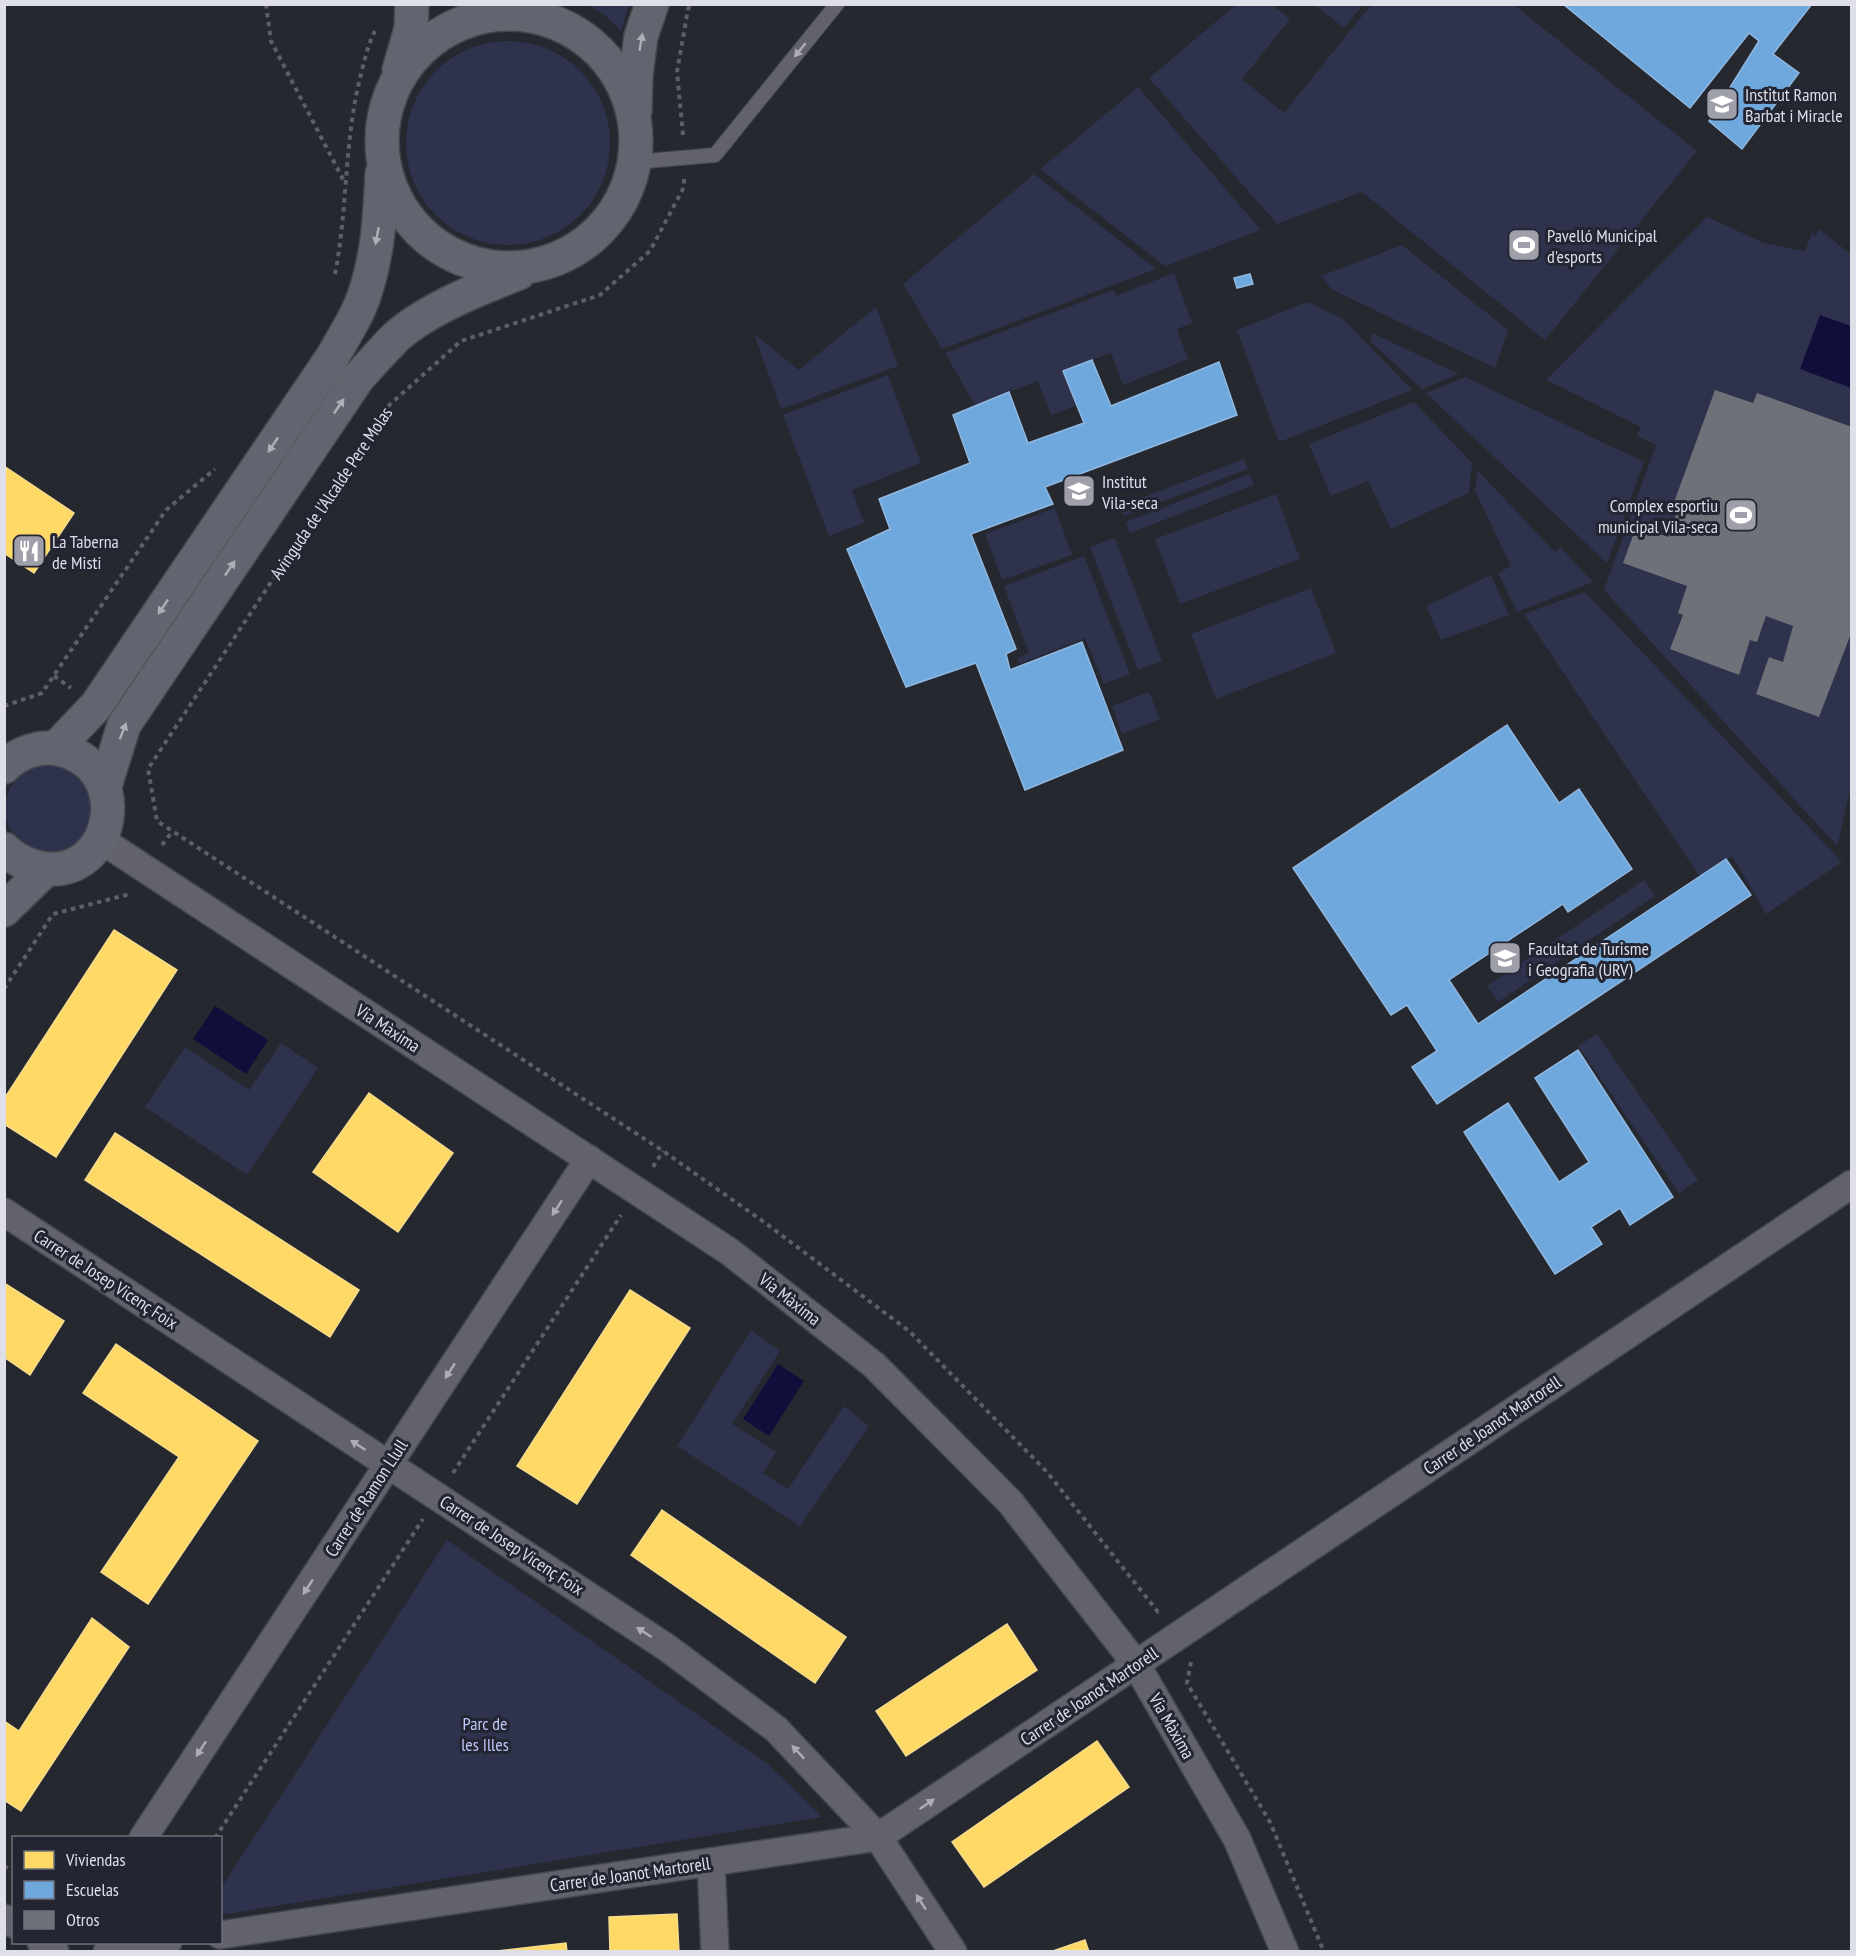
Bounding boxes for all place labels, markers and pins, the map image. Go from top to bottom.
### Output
place label: Institut Ramon Barbat i Miracle [1745,83,1843,127]
school or university icon: Institut Ramon Barbat i Miracle [1704,86,1740,122]
place label: Pavelló Municipal d'esports [1547,224,1658,268]
sports icon: Pavelló Municipal d'esports [1506,227,1542,263]
place label: Institut Vila-seca [1101,470,1158,514]
school or university icon: Institut Vila-seca [1061,473,1097,509]
place label: Complex esportiu municipal Vila-seca [1598,494,1718,538]
sports icon: Complex esportiu municipal Vila-seca [1723,497,1759,533]
place label: La Taberna de Misti [52,530,119,574]
restaurant icon: La Taberna de Misti [11,533,47,569]
place label: Facultat de Turisme i Geografia (URV) [1528,937,1649,981]
school or university icon: Facultat de Turisme i Geografia (URV) [1487,940,1523,976]

